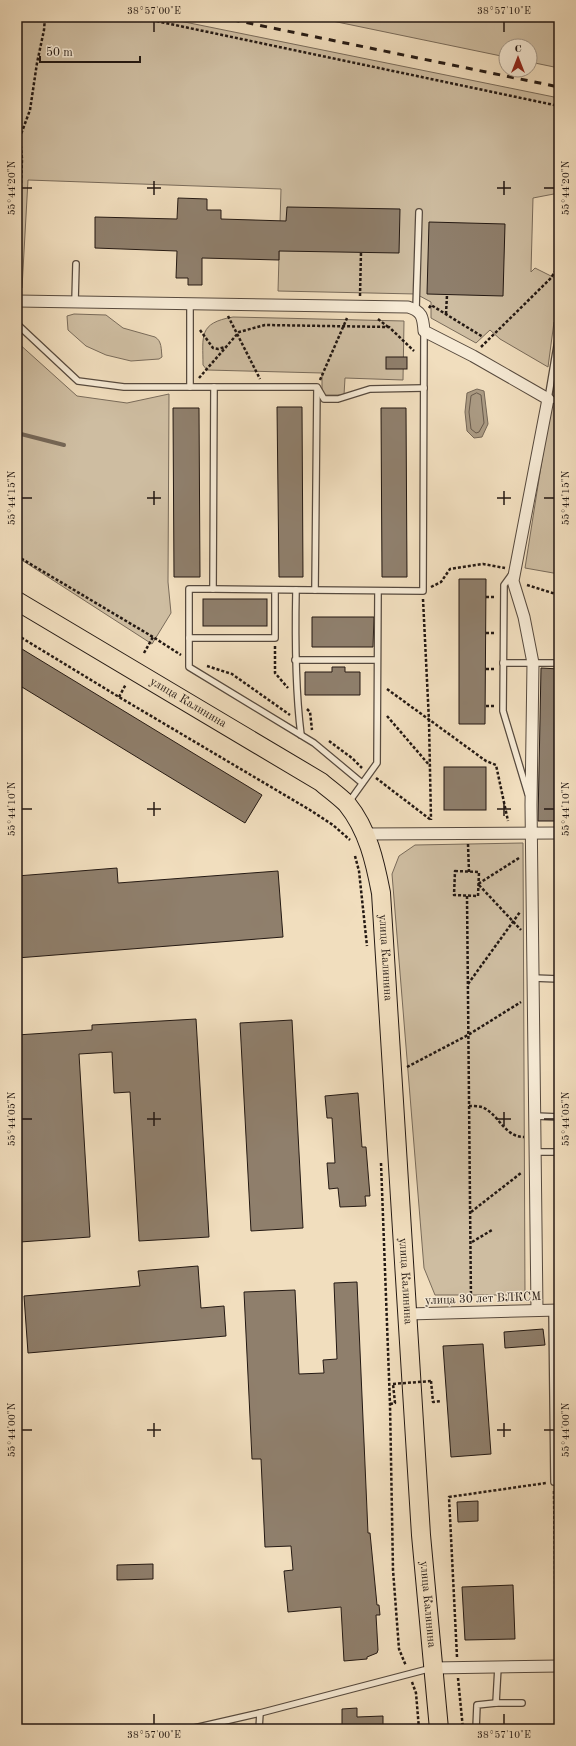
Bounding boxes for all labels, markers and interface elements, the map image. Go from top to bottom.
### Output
text: 38°57'00"E [127,6,181,16]
text: 38°57'10"E [477,6,531,16]
scale bar [40,38,140,64]
north arrow [498,38,538,78]
text: С [514,44,522,55]
text: 50 m [46,46,73,59]
text: 55°44'20"N [7,160,17,215]
text: 55°44'20"N [561,160,571,215]
text: 55°44'15"N [7,470,17,525]
text: 55°44'15"N [561,470,571,525]
street label: улица Калинина [148,675,228,730]
text: 55°44'10"N [7,781,17,836]
text: 55°44'10"N [561,781,571,836]
street label: улица Калинина [376,914,394,1002]
text: 55°44'05"N [7,1091,17,1146]
text: 55°44'05"N [561,1091,571,1146]
street label: улица Калинина [396,1237,414,1325]
street label: улица 30 лет ВЛКСМ [425,1291,541,1307]
text: 55°44'00"N [7,1402,17,1457]
text: 55°44'00"N [561,1402,571,1457]
street label: улица Калинина [417,1560,437,1648]
text: 38°57'00"E [127,1730,181,1740]
text: 38°57'10"E [477,1730,531,1740]

